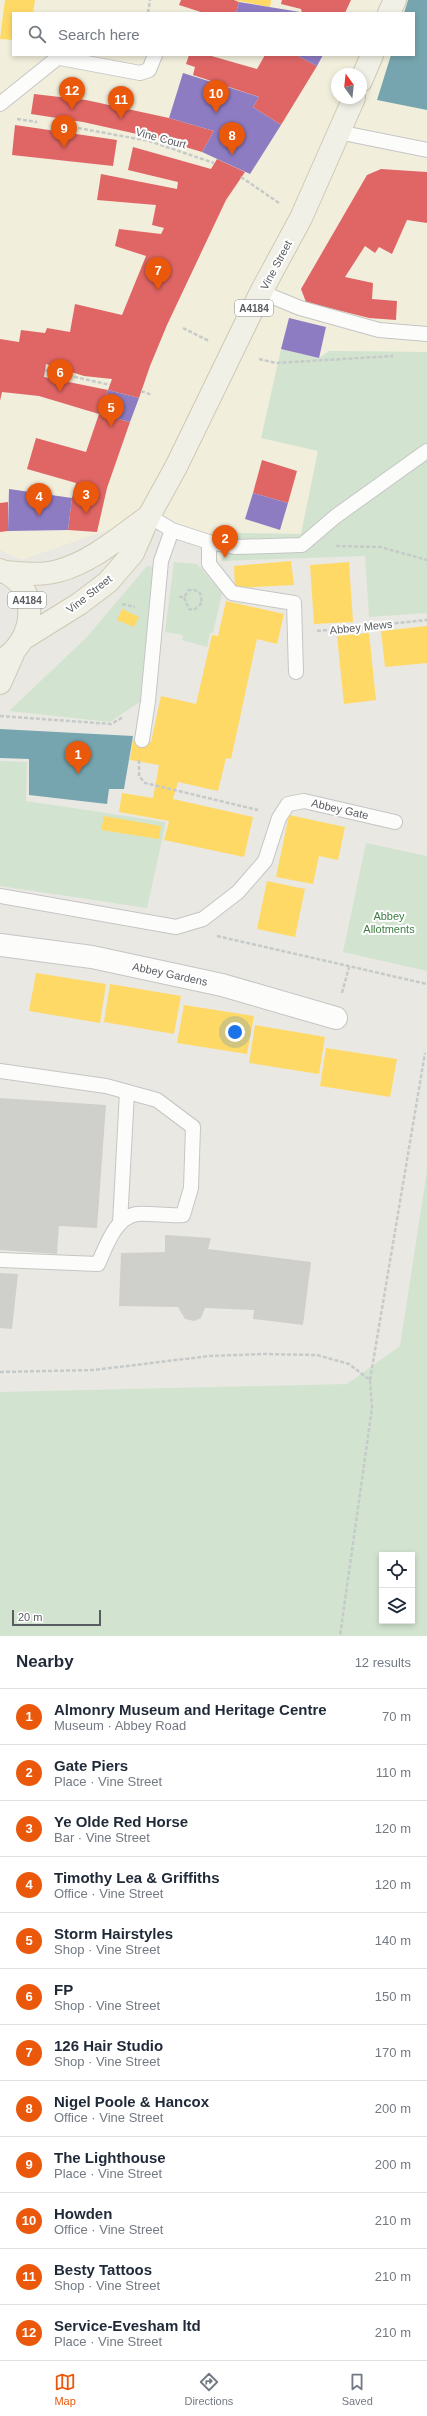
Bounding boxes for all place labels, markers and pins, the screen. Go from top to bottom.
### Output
pin: 12 [59,77,85,110]
pin: 10 [203,80,229,113]
pin: 11 [108,86,134,119]
pin: 9 [51,115,77,148]
pin: 8 [219,122,245,155]
pin: 7 [145,257,171,290]
pin: 6 [47,359,73,392]
pin: 5 [98,394,124,427]
pin: 3 [73,481,99,514]
pin: 4 [26,483,52,516]
pin: 2 [212,525,238,558]
pin: 1 [65,741,91,774]

